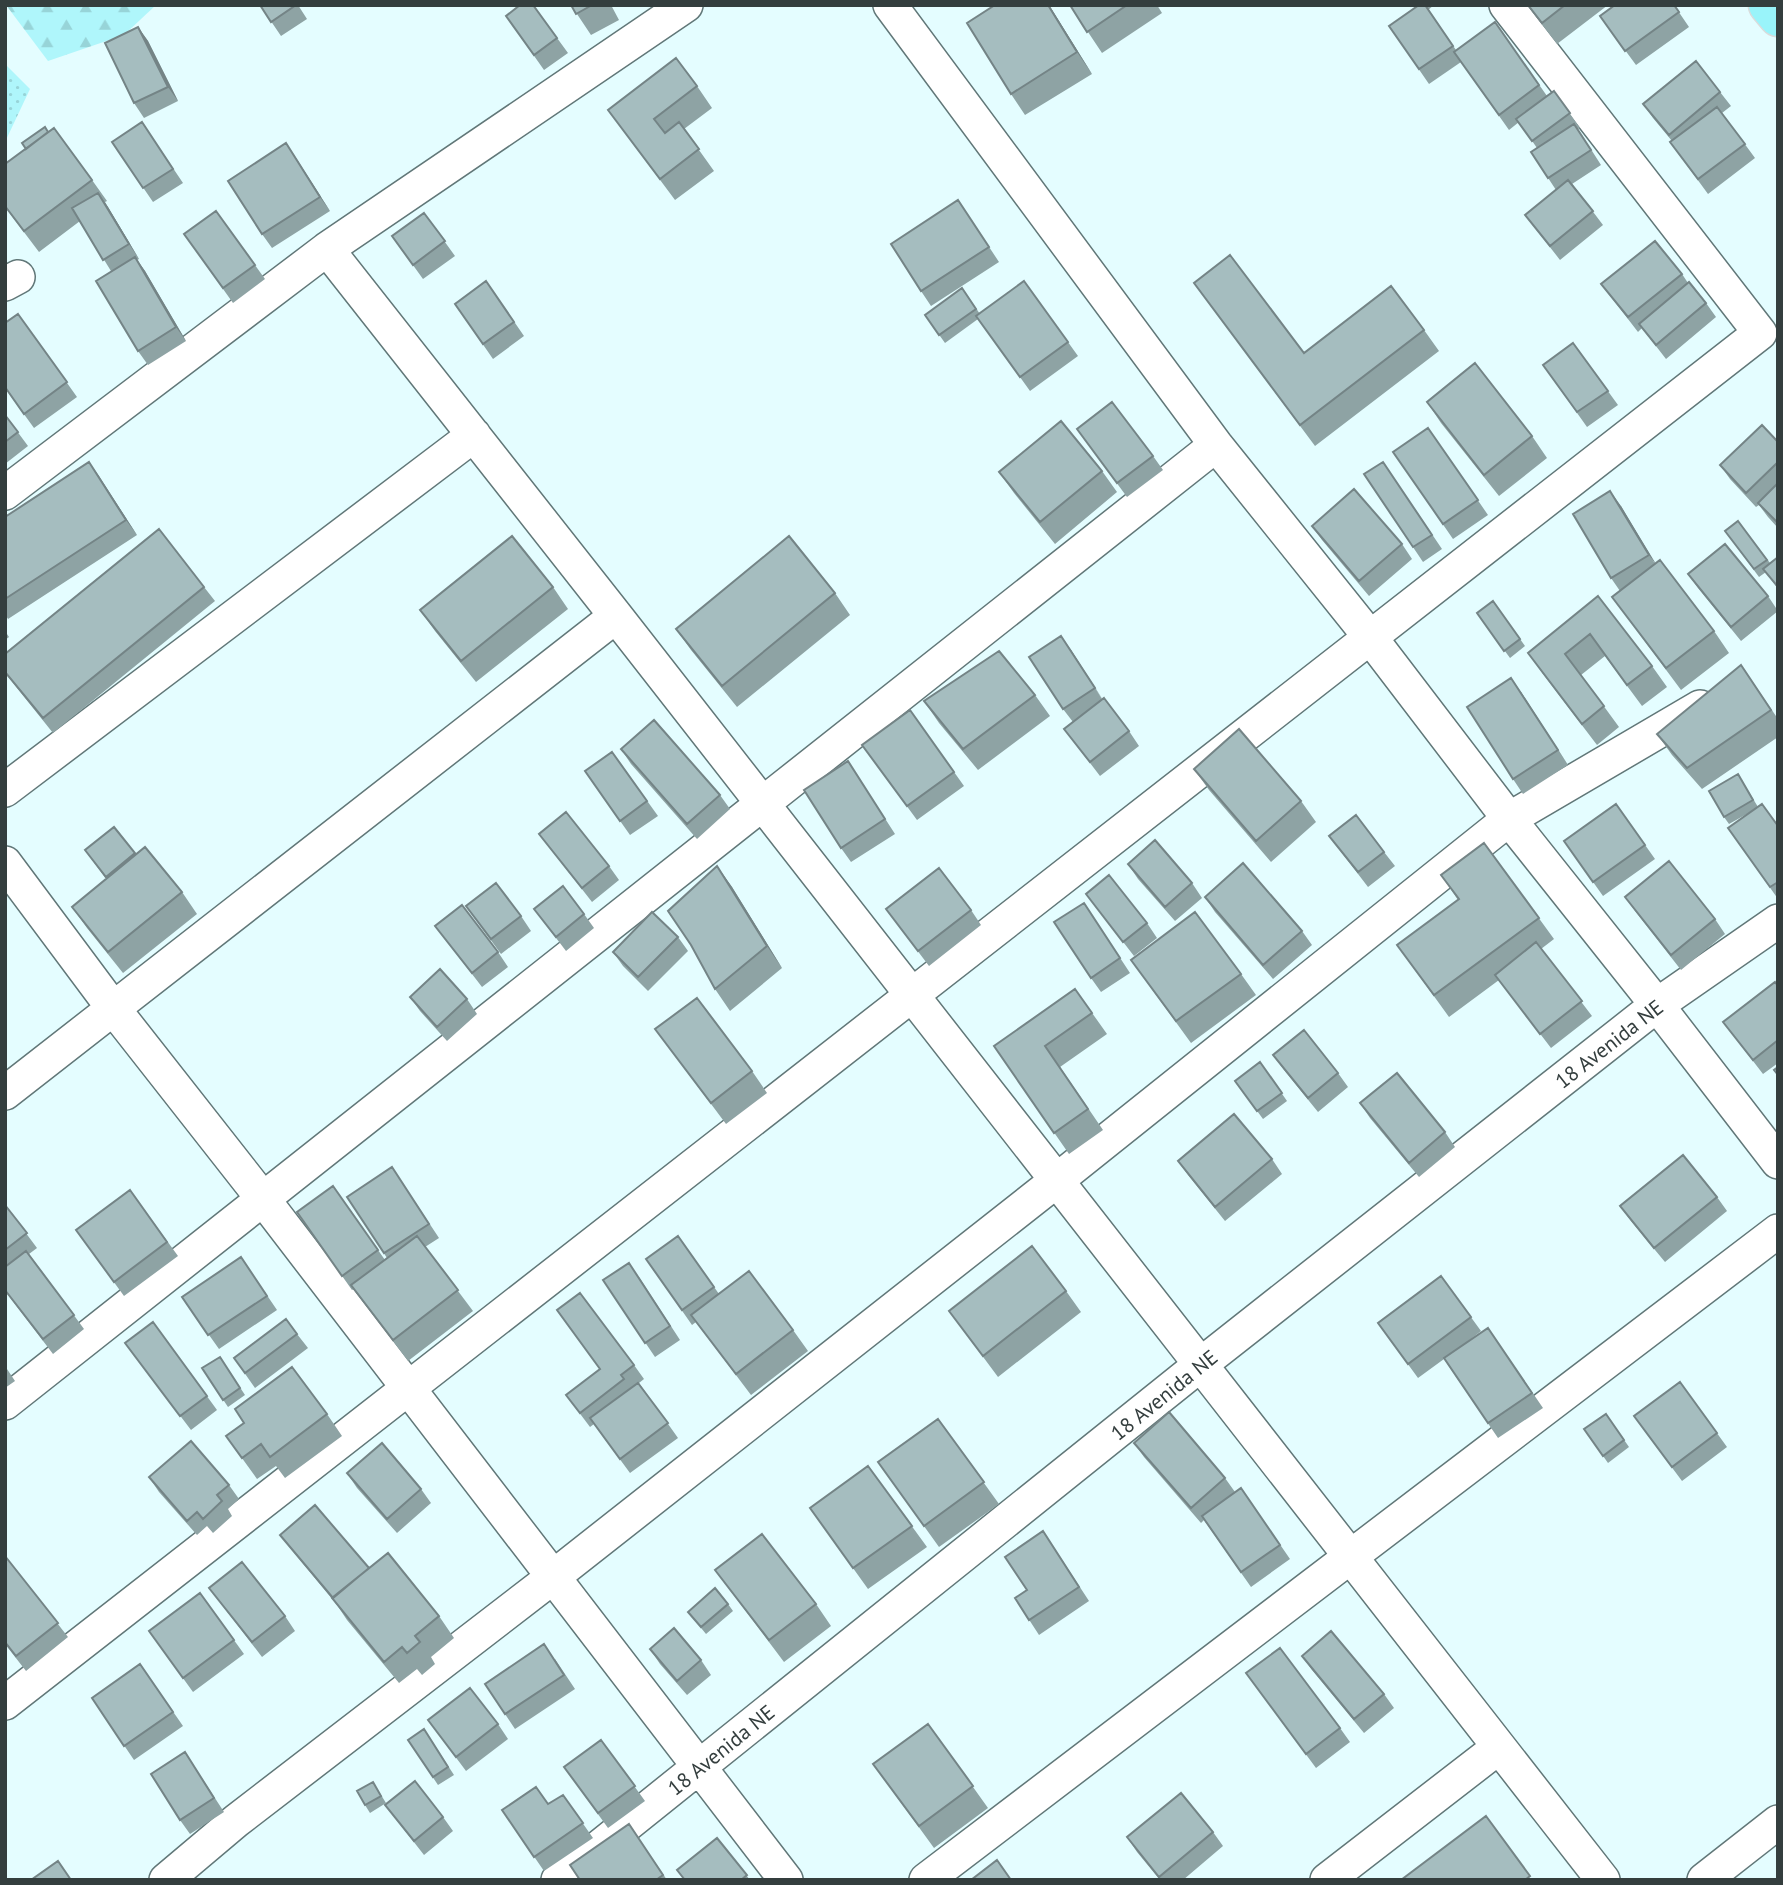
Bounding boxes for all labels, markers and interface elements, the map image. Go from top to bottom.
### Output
street label: 18 Avenida NE [1550,993,1668,1095]
street label: 18 Avenida NE [1105,1344,1223,1446]
street label: 18 Avenida NE [662,1699,780,1801]

